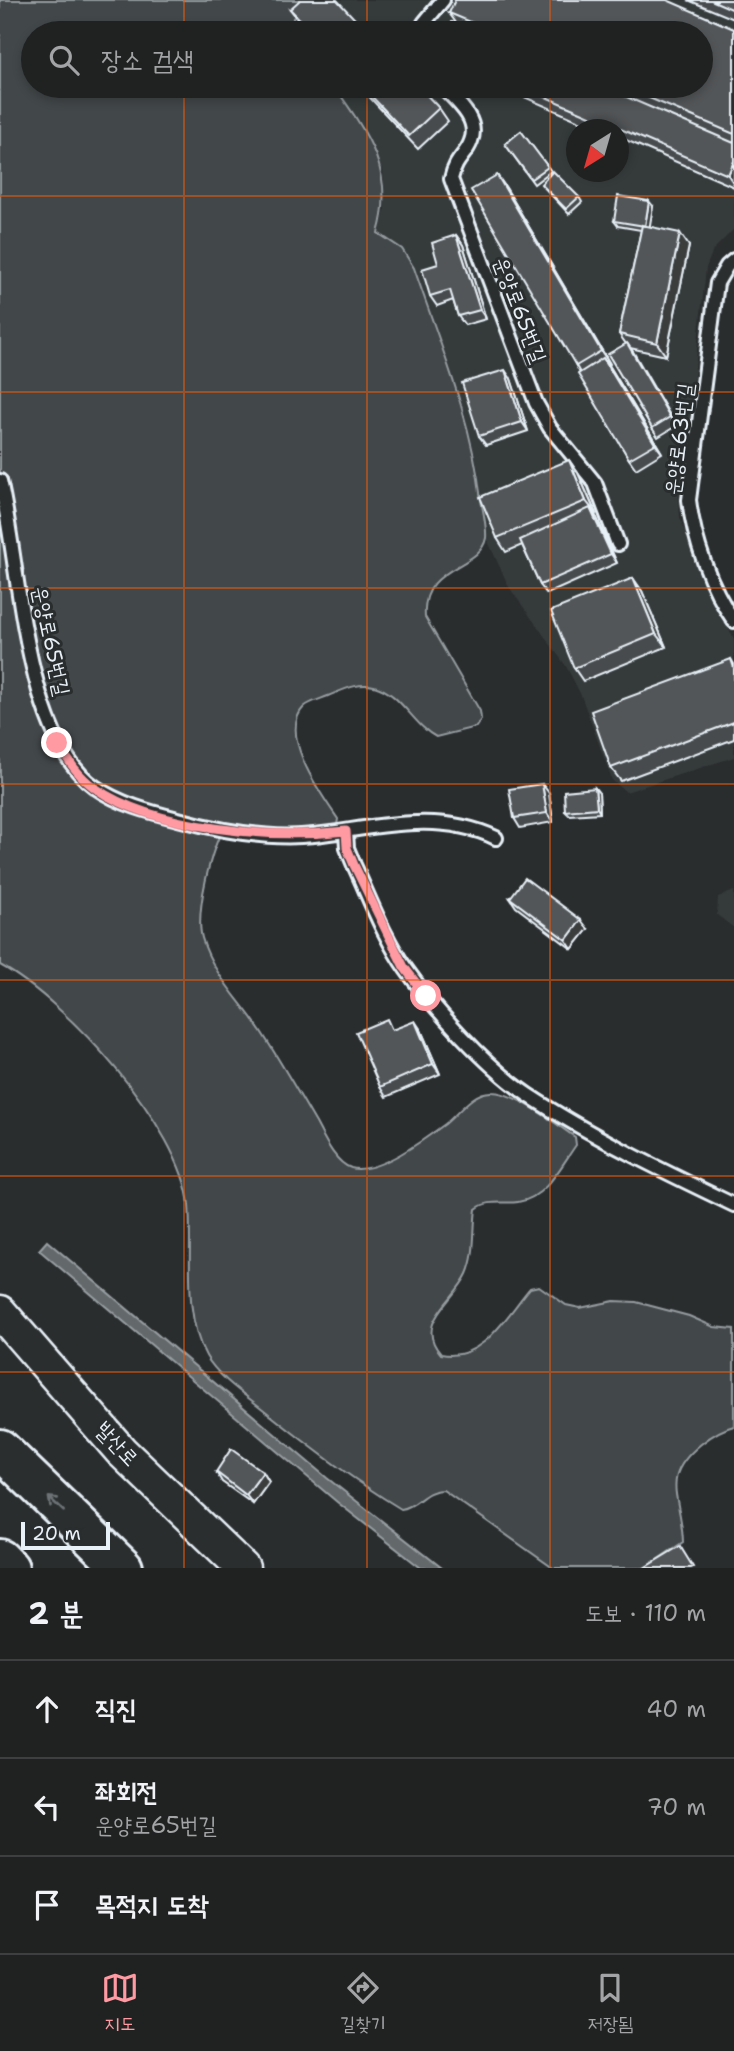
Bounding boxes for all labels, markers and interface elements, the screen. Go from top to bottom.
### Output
search box [21,21,713,98]
icon: search [45,41,83,79]
text: 장소 검색 [101,42,194,77]
north arrow [566,119,629,182]
street label: 운양로65번길 [487,253,553,367]
street label: 운양로63번길 [658,381,700,497]
street label: 운양로65번길 [26,584,76,698]
route end [41,727,72,758]
route start [410,980,441,1011]
street label: 발산로 [89,1416,145,1472]
one-way arrow [48,1496,65,1513]
scale bar [21,1519,110,1551]
text: 20 m [32,1521,81,1546]
text: 2 분 [28,1593,83,1634]
text: 도보 · 110 m [585,1598,706,1628]
icon: ahead [28,1690,66,1728]
text: 직진 [95,1691,137,1726]
text: 40 m [646,1694,706,1724]
text: 좌회전 [95,1774,158,1809]
icon: left [28,1788,66,1826]
text: 70 m [647,1792,706,1822]
text: 운양로65번길 [95,1810,217,1840]
icon: arrive [28,1886,66,1924]
text: 목적지 도착 [95,1887,209,1922]
tab: 지도 [101,1969,139,2037]
tab: 길찾기 [340,1969,386,2037]
tab: 저장됨 [587,1969,633,2037]

